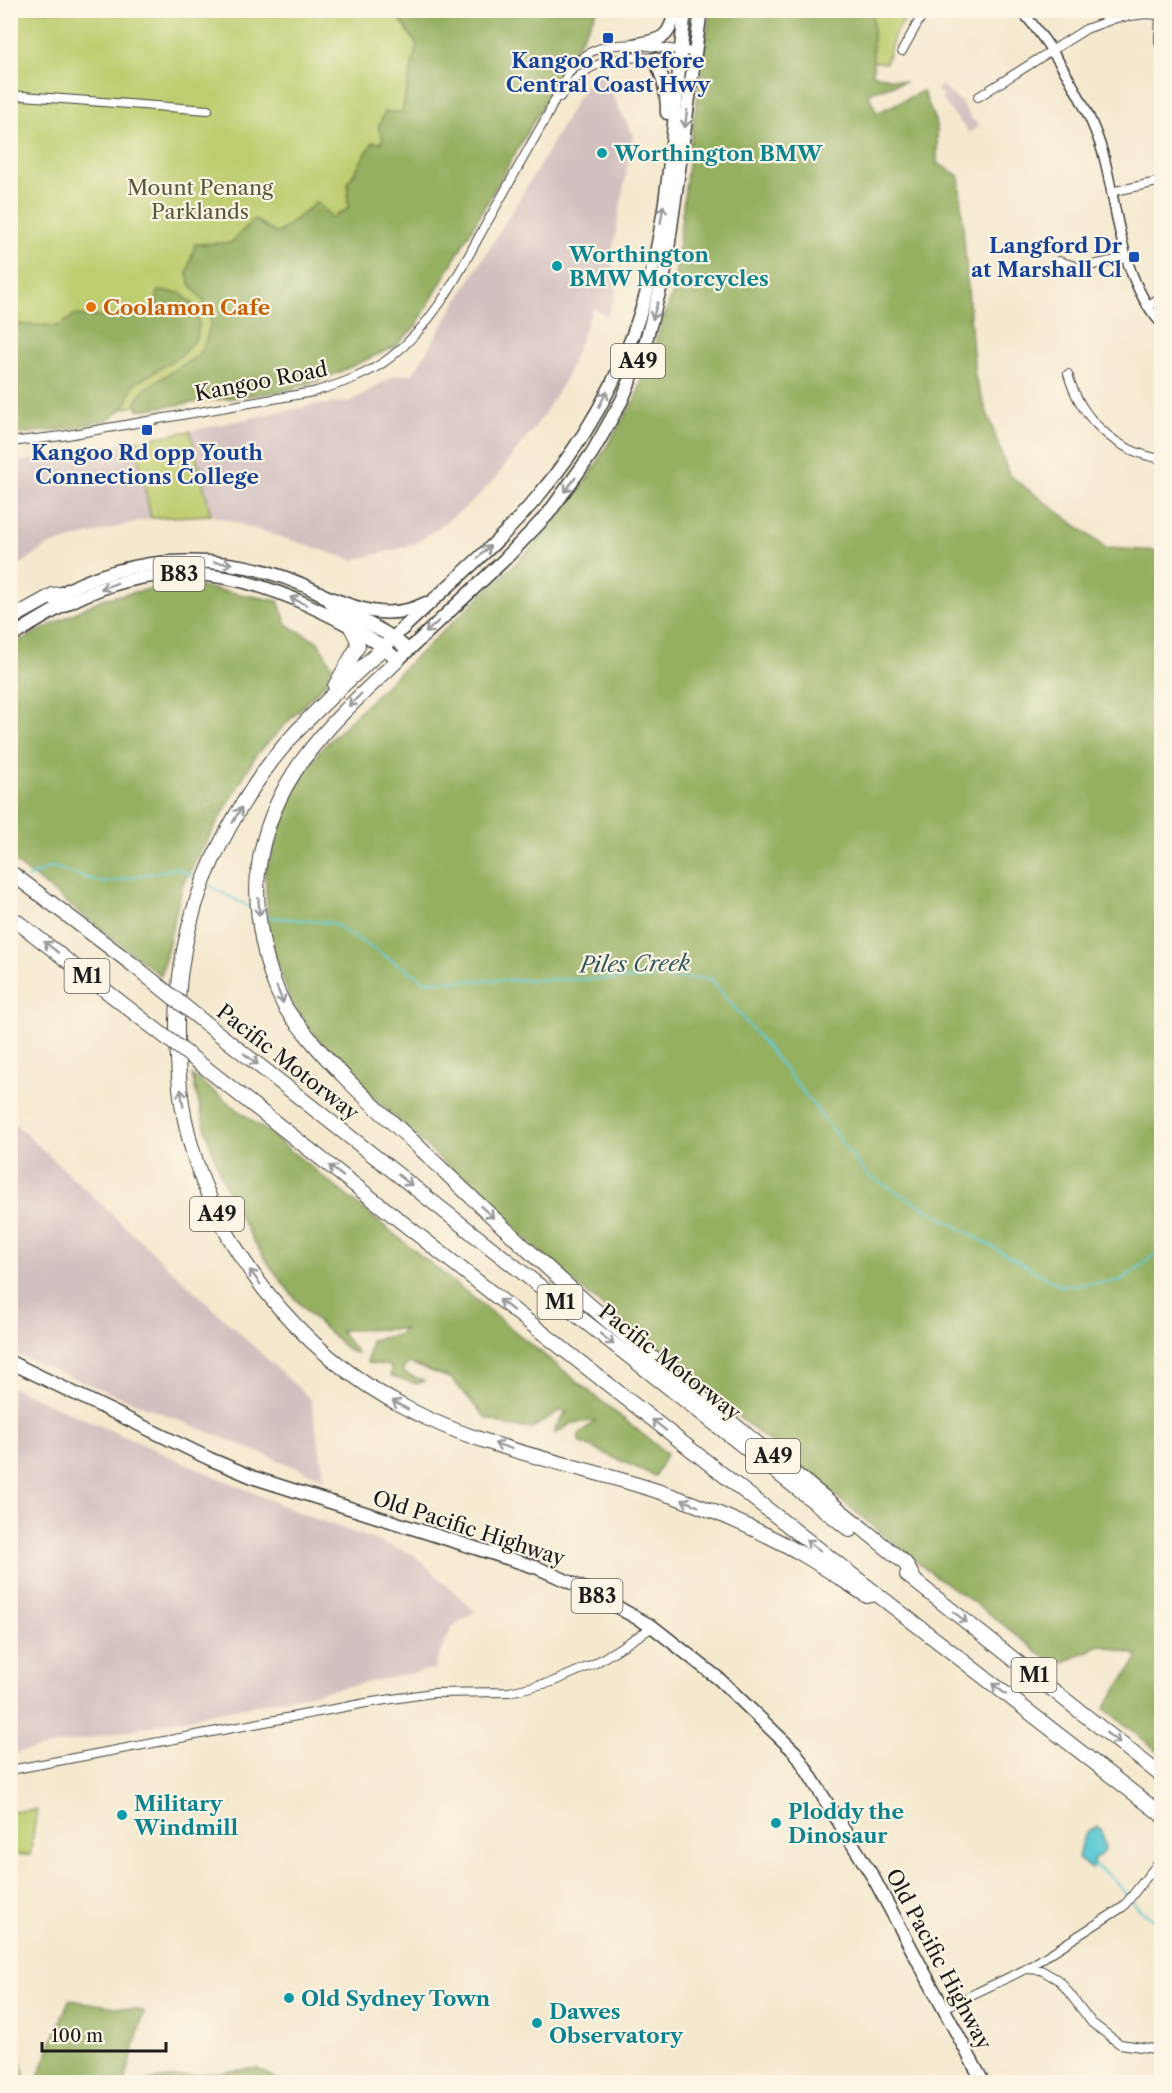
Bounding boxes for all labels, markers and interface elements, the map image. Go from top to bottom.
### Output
marker: Kangoo Rd before Central Coast Hwy [601,31,615,45]
place label: Kangoo Rd before Central Coast Hwy [506,48,711,97]
one-way arrow [681,108,692,128]
place label: Worthington BMW [613,141,823,166]
marker: Worthington BMW [595,146,609,160]
park label: Mount Penang Parklands [127,175,274,224]
one-way arrow [657,205,668,225]
place label: Langford Dr at Marshall Cl [971,233,1123,282]
place label: Worthington BMW Motorcycles [568,242,769,291]
marker: Langford Dr at Marshall Cl [1127,250,1141,264]
marker: Worthington BMW Motorcycles [550,259,564,273]
place label: Coolamon Cafe [103,295,270,320]
marker: Coolamon Cafe [84,300,98,314]
one-way arrow [649,301,660,320]
road number: A49 [611,344,665,378]
street label: Kangoo Road [192,356,330,406]
one-way arrow [597,391,609,408]
marker: Kangoo Rd opp Youth Connections College [140,423,154,437]
place label: Kangoo Rd opp Youth Connections College [31,440,264,489]
one-way arrow [564,477,576,493]
one-way arrow [476,545,491,559]
road number: B83 [154,557,204,591]
one-way arrow [212,558,232,569]
one-way arrow [100,582,119,593]
one-way arrow [290,594,308,606]
one-way arrow [425,620,440,634]
one-way arrow [348,693,363,708]
one-way arrow [231,807,243,824]
one-way arrow [254,896,265,916]
one-way arrow [43,941,59,954]
water label: Piles Creek [578,950,691,978]
road number: M1 [64,959,110,993]
one-way arrow [275,985,286,1004]
street label: Pacific Motorway [212,999,364,1125]
one-way arrow [243,1053,259,1066]
one-way arrow [176,1089,187,1109]
one-way arrow [329,1165,345,1178]
one-way arrow [396,1173,412,1186]
road number: A49 [190,1197,244,1231]
one-way arrow [479,1205,494,1219]
one-way arrow [249,1269,261,1285]
road number: M1 [538,1285,582,1319]
one-way arrow [498,1298,514,1311]
street label: Pacific Motorway [594,1299,746,1425]
one-way arrow [599,1333,615,1346]
one-way arrow [391,1399,409,1410]
one-way arrow [652,1419,668,1432]
road number: A49 [746,1439,800,1473]
one-way arrow [494,1440,513,1451]
street label: Old Pacific Highway [370,1485,569,1571]
one-way arrow [681,1497,699,1508]
one-way arrow [805,1539,821,1552]
road number: B83 [572,1579,622,1613]
one-way arrow [952,1611,968,1624]
road number: M1 [1012,1658,1056,1692]
one-way arrow [992,1683,1008,1696]
one-way arrow [1105,1732,1121,1745]
place label: Military Windmill [133,1791,238,1840]
place label: Ploddy the Dinosaur [788,1799,904,1848]
marker: Military Windmill [115,1808,129,1822]
marker: Ploddy the Dinosaur [769,1816,783,1830]
street label: Old Pacific Highway [881,1864,997,2054]
place label: Old Sydney Town [301,1986,491,2011]
marker: Old Sydney Town [282,1991,296,2005]
place label: Dawes Observatory [549,1999,684,2048]
scale bar [42,2015,166,2053]
marker: Dawes Observatory [530,2016,544,2030]
text: 100 m [51,2025,103,2047]

